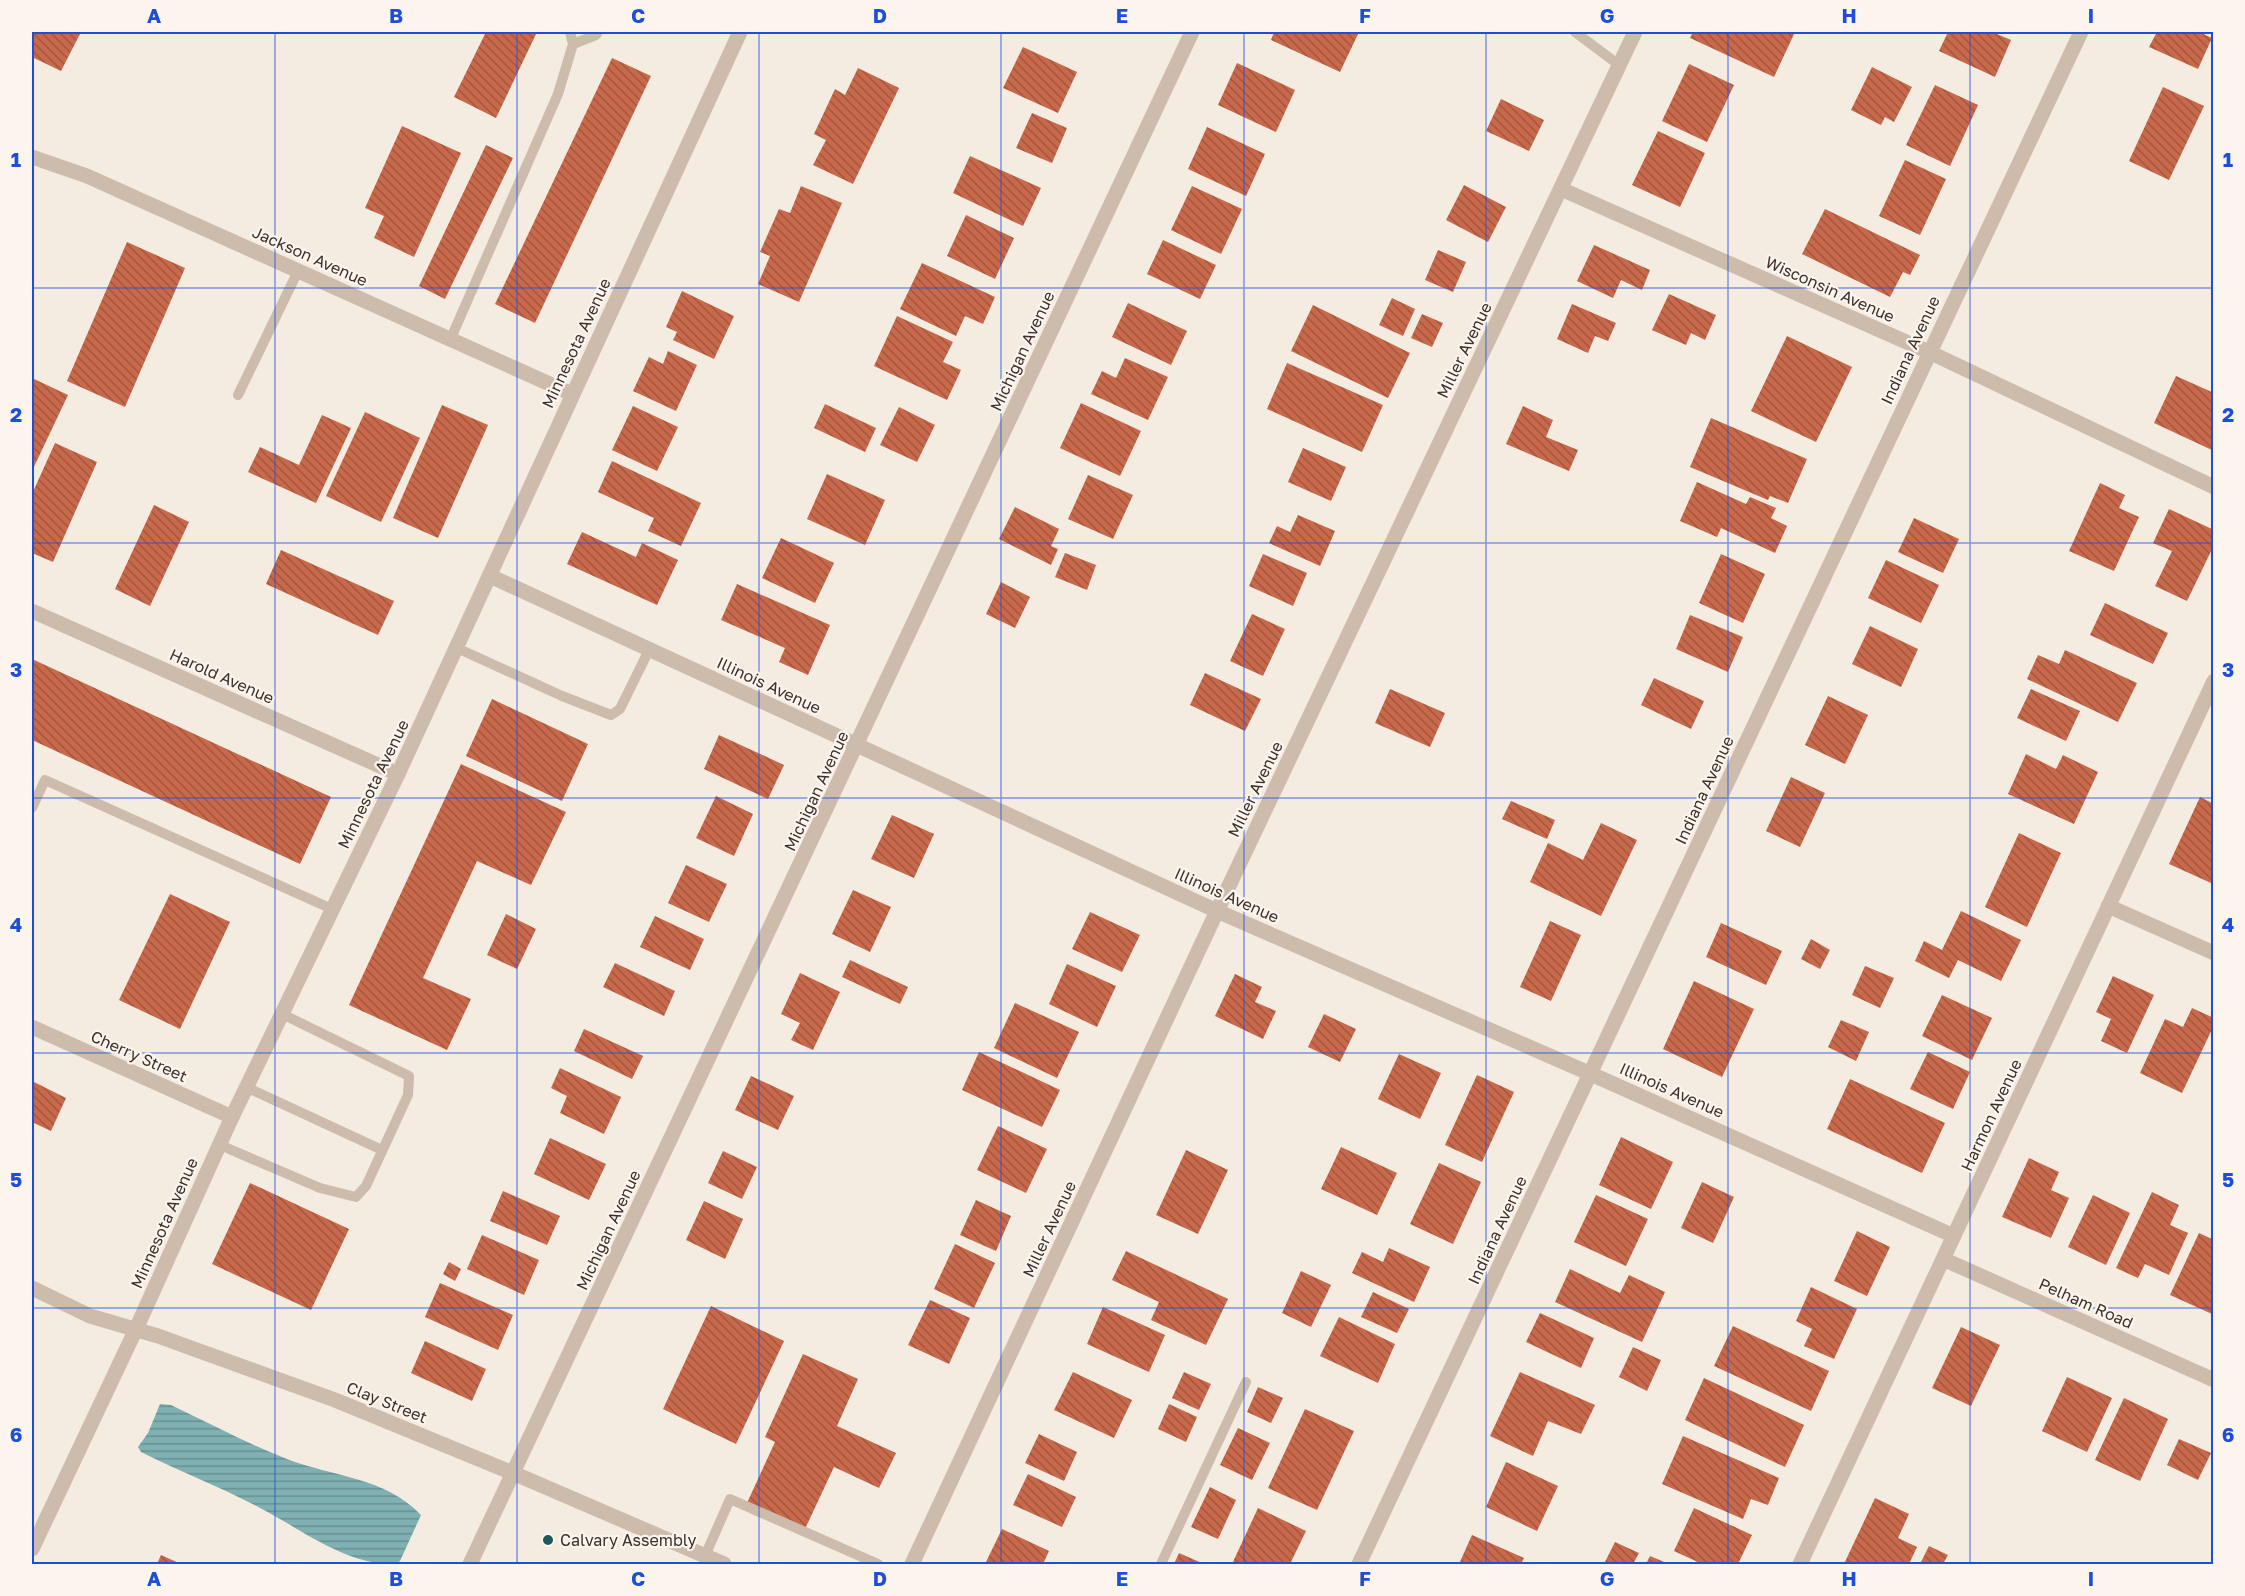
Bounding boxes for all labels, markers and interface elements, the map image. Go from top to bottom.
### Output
text: A [147,3,161,27]
text: B [389,3,403,27]
text: C [631,3,645,27]
text: D [873,3,887,27]
text: E [1116,3,1128,27]
text: F [1359,3,1371,27]
text: G [1600,3,1614,27]
text: H [1841,3,1857,27]
text: I [2088,3,2094,27]
text: 1 [11,147,21,171]
text: 1 [2223,147,2233,171]
street label: Jackson Avenue [249,222,371,290]
street label: Wisconsin Avenue [1762,252,1898,326]
street label: Minnesota Avenue [537,275,615,411]
street label: Michigan Avenue [985,288,1059,414]
street label: Indiana Avenue [1876,293,1944,407]
street label: Miller Avenue [1432,299,1496,401]
text: 2 [10,402,22,426]
text: 2 [2222,402,2234,426]
street label: Harold Avenue [167,644,277,708]
street label: Illinois Avenue [714,652,824,718]
text: 3 [10,657,22,681]
text: 3 [2222,657,2234,681]
street label: Minnesota Avenue [333,716,413,852]
street label: Michigan Avenue [779,728,853,854]
street label: Indiana Avenue [1670,733,1738,847]
street label: Miller Avenue [1223,738,1287,840]
street label: Illinois Avenue [1172,863,1282,927]
text: 4 [10,912,22,936]
text: 4 [2222,912,2234,936]
street label: Cherry Street [88,1026,190,1086]
street label: Harmon Avenue [1956,1056,2026,1174]
street label: Illinois Avenue [1617,1058,1727,1122]
street label: Minnesota Avenue [126,1155,202,1291]
text: 5 [10,1167,22,1191]
street label: Michigan Avenue [571,1167,645,1293]
text: 5 [2222,1167,2234,1191]
street label: Indiana Avenue [1463,1173,1531,1287]
street label: Miller Avenue [1018,1178,1080,1280]
street label: Pelham Road [2036,1273,2136,1333]
street label: Clay Street [344,1377,430,1427]
text: 6 [10,1422,22,1446]
text: 6 [2222,1422,2234,1446]
place label: Calvary Assembly [560,1530,697,1550]
marker: Calvary Assembly [541,1533,555,1547]
text: A [147,1566,161,1590]
text: B [389,1566,403,1590]
text: C [631,1566,645,1590]
text: D [873,1566,887,1590]
text: E [1116,1566,1128,1590]
text: F [1359,1566,1371,1590]
text: G [1600,1566,1614,1590]
text: H [1841,1566,1857,1590]
text: I [2088,1566,2094,1590]

